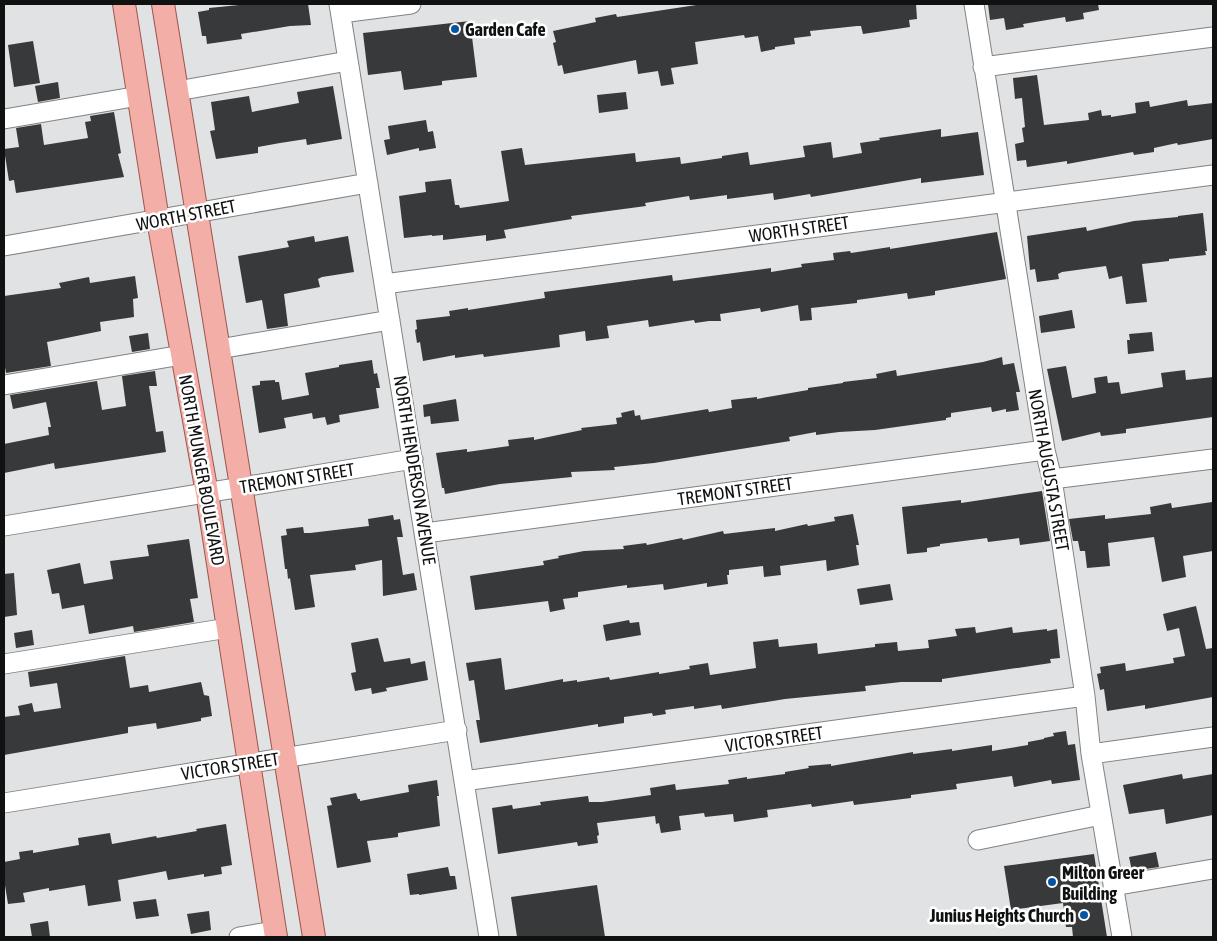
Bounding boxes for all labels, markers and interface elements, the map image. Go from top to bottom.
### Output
place label: Garden Cafe [465,19,546,40]
marker: Garden Cafe [449,23,461,35]
street label: WORTH STREET [134,195,238,235]
street label: WORTH STREET [748,212,851,246]
street label: NORTH MUNGER BOULEVARD [175,373,229,567]
street label: NORTH HENDERSON AVENUE [390,374,440,567]
street label: NORTH AUGUSTA STREET [1024,387,1074,553]
street label: TREMONT STREET [238,459,356,497]
street label: TREMONT STREET [676,473,794,509]
street label: VICTOR STREET [724,722,824,756]
street label: VICTOR STREET [180,748,280,784]
place label: Milton Greer Building [1062,862,1145,904]
marker: Milton Greer Building [1046,876,1058,888]
place label: Junius Heights Church [929,905,1074,926]
marker: Junius Heights Church [1078,909,1090,921]

